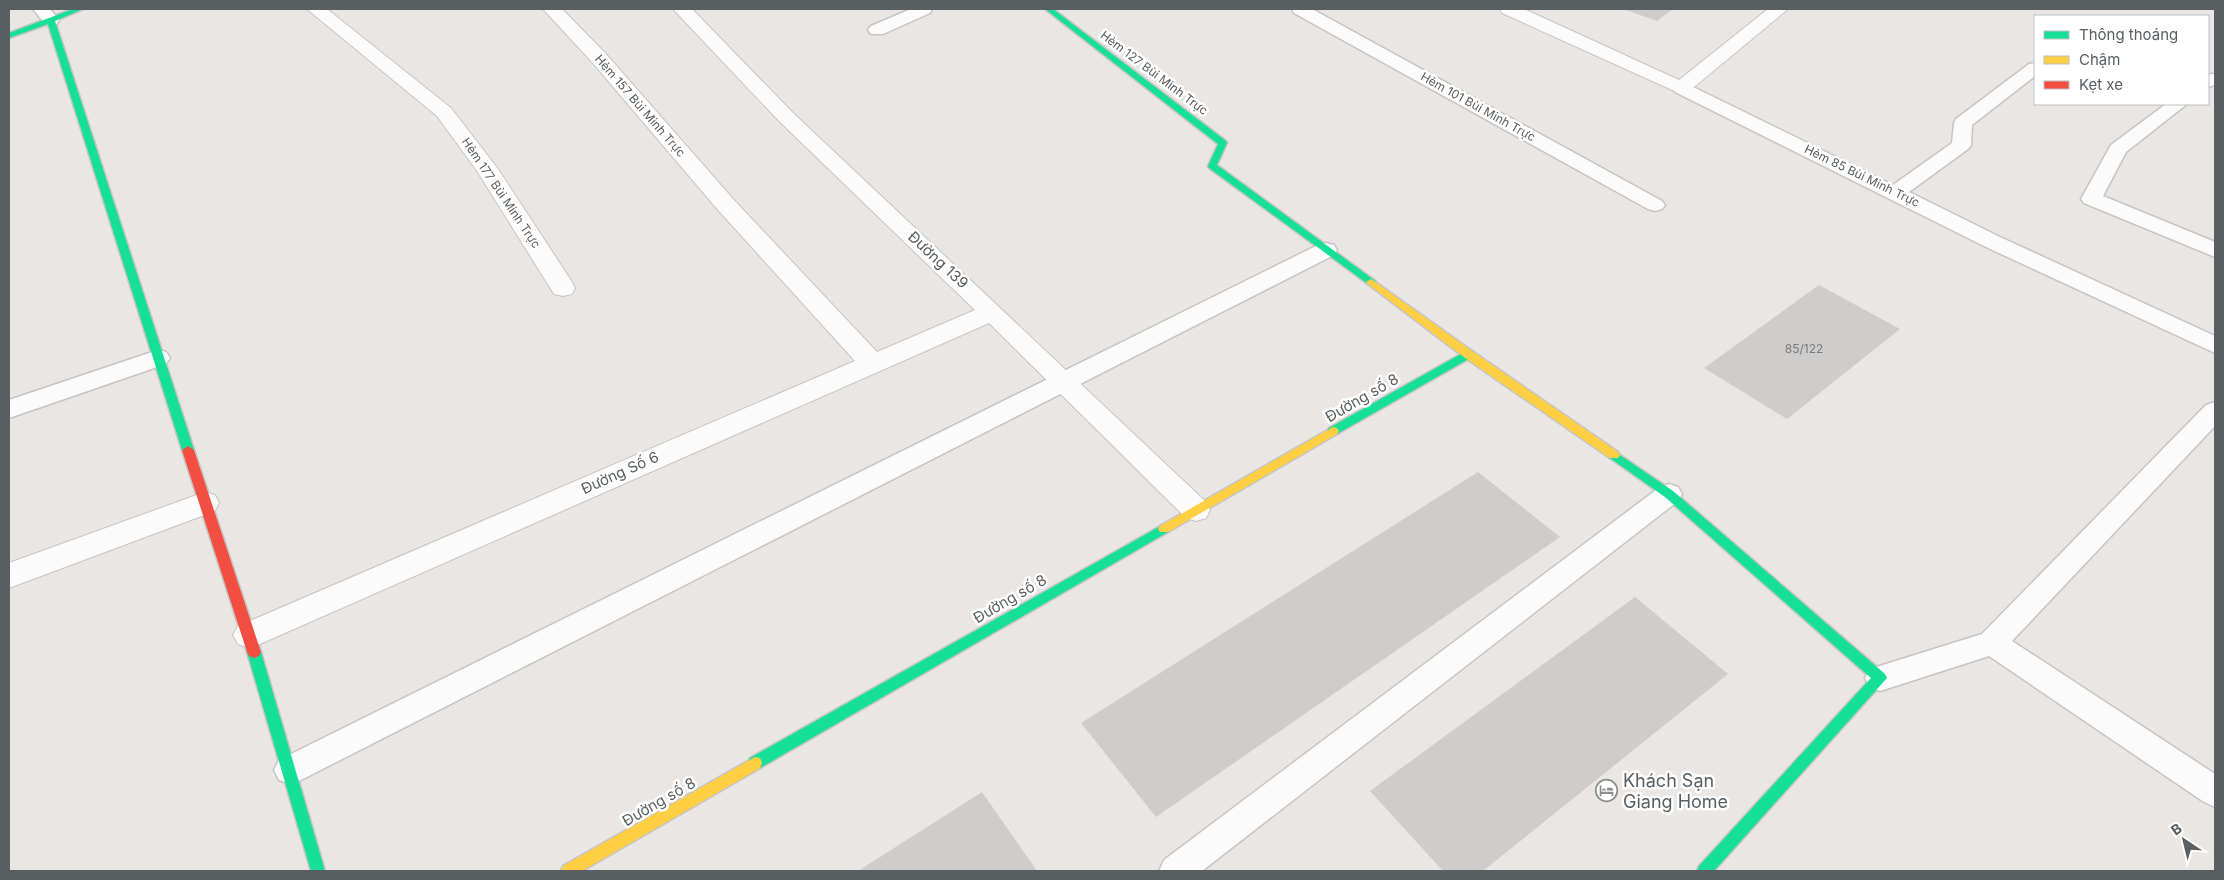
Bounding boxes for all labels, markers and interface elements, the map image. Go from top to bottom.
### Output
legend [2034,15,2209,105]
text: Thông thoáng [2079,25,2178,44]
street label: Hẻm 127 Bùi Minh Trực [1098,27,1211,118]
text: Chậm [2079,50,2120,69]
street label: Hẻm 157 Bùi Minh Trực [592,51,689,160]
street label: Hẻm 101 Bùi Minh Trực [1418,69,1538,144]
text: Kẹt xe [2079,75,2123,94]
street label: Hẻm 177 Bùi Minh Trực [459,135,544,251]
street label: Hẻm 85 Bùi Minh Trực [1802,141,1922,210]
street label: Đường 139 [904,227,972,292]
house number: 85/122 [1785,341,1823,356]
street label: Đường số 8 [1322,369,1402,426]
street label: Đường Số 6 [578,447,662,498]
street label: Đường số 8 [970,570,1050,627]
place label: Khách Sạn Giang Home [1623,770,1728,812]
street label: Đường số 8 [619,773,699,830]
hotel icon: Khách Sạn Giang Home [1595,779,1619,803]
north arrow [2159,815,2209,865]
text: B [2168,819,2185,839]

